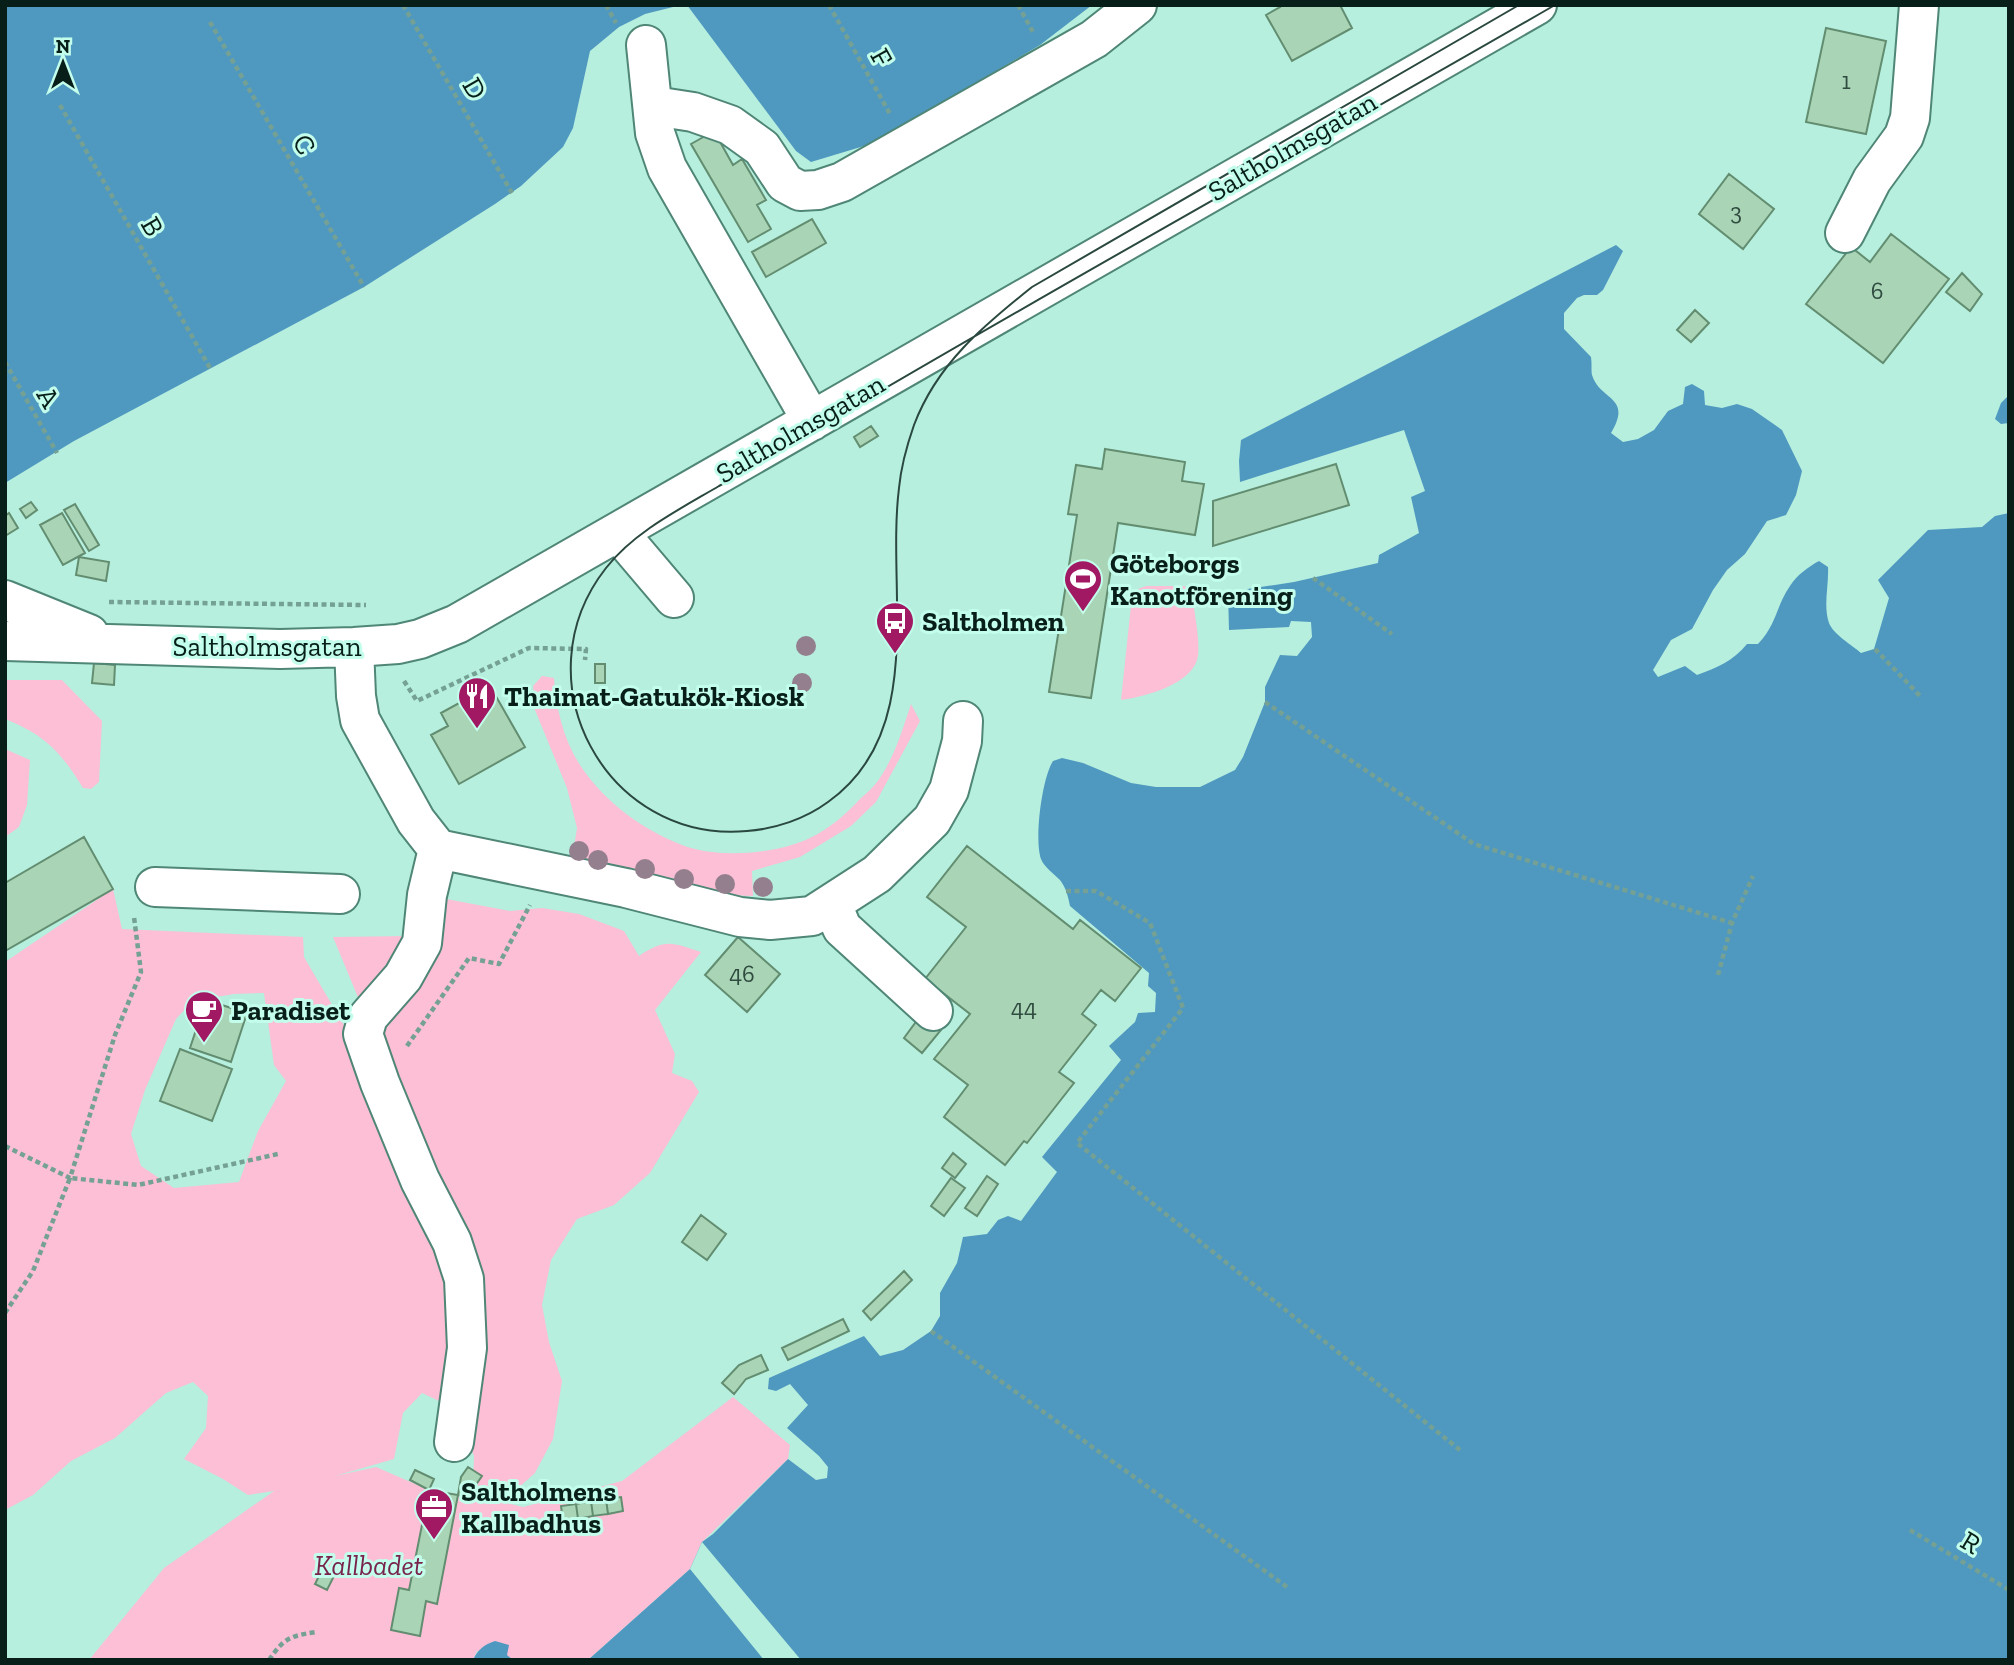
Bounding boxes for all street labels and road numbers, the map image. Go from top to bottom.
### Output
street label: F [863,42,900,72]
street label: D [455,71,494,105]
street label: Saltholmsgatan [1202,85,1382,208]
street label: C [286,128,323,160]
street label: B [134,211,171,242]
street label: Saltholmsgatan [710,367,890,490]
street label: A [30,381,68,414]
street label: Saltholmsgatan [172,630,362,663]
street label: R [1955,1524,1987,1561]

